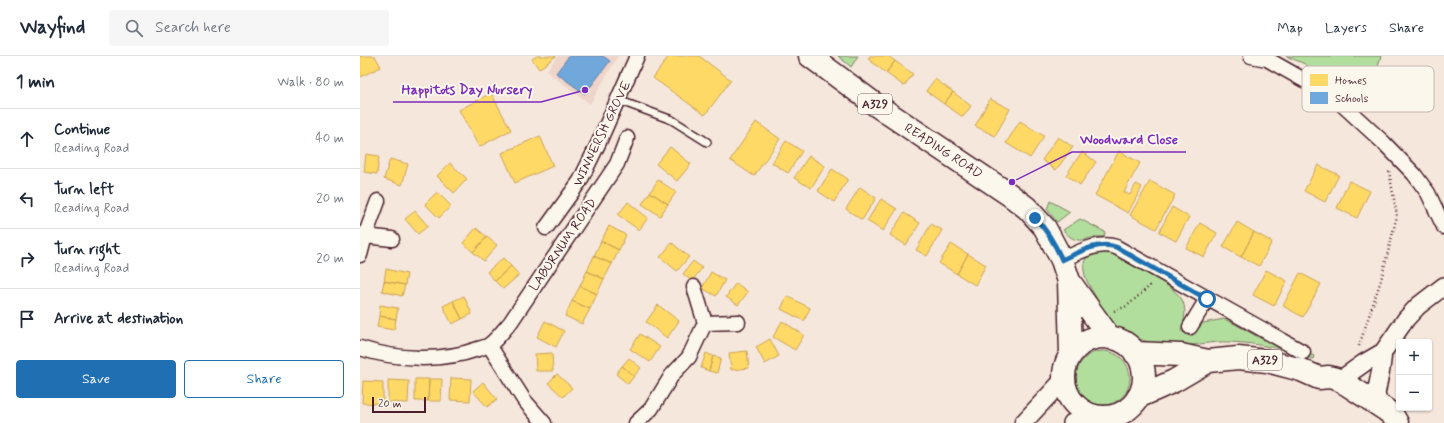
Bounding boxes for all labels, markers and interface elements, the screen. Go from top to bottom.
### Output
search box [109,10,389,46]
text: Wayfind [20,15,85,40]
icon: search [123,17,145,39]
text: Search here [155,18,231,38]
text: Map [1277,19,1303,37]
text: Layers [1325,19,1367,37]
text: Share [1389,19,1424,37]
legend [1302,66,1434,112]
text: 1 min [16,71,55,93]
text: Walk · 80 m [277,74,344,91]
text: Homes [1335,74,1367,88]
callout: Happitots Day Nursery [393,76,541,102]
street label: WINNERSH GROVE [569,78,635,189]
text: Happitots Day Nursery [402,81,533,99]
text: Schools [1335,92,1369,106]
road number: A329 [858,94,892,114]
text: Continue [54,120,110,140]
street label: READING ROAD [901,120,986,183]
callout: Woodward Close [1072,126,1186,152]
icon: ahead [16,128,38,150]
text: 40 m [315,130,344,147]
text: Woodward Close [1079,131,1178,149]
text: Reading Road [54,140,129,157]
text: Turn left [54,180,114,200]
icon: left [16,188,38,210]
text: 20 m [316,190,344,207]
street label: LABURNUM ROAD [526,195,601,295]
text: Reading Road [54,200,129,217]
route end [1026,209,1044,227]
text: Turn right [54,240,121,260]
icon: right [16,248,38,270]
text: 20 m [316,250,344,267]
text: Reading Road [54,260,129,277]
route start [1198,290,1216,308]
icon: arrive [16,308,38,330]
text: Arrive at destination [54,309,183,329]
map controls [1396,339,1432,411]
button: + [1396,339,1432,375]
road number: A329 [1248,350,1282,370]
button: Save [16,360,176,398]
button: Share [184,360,344,398]
button: − [1396,375,1432,411]
scale bar [372,395,426,414]
text: 20 m [378,397,401,411]

